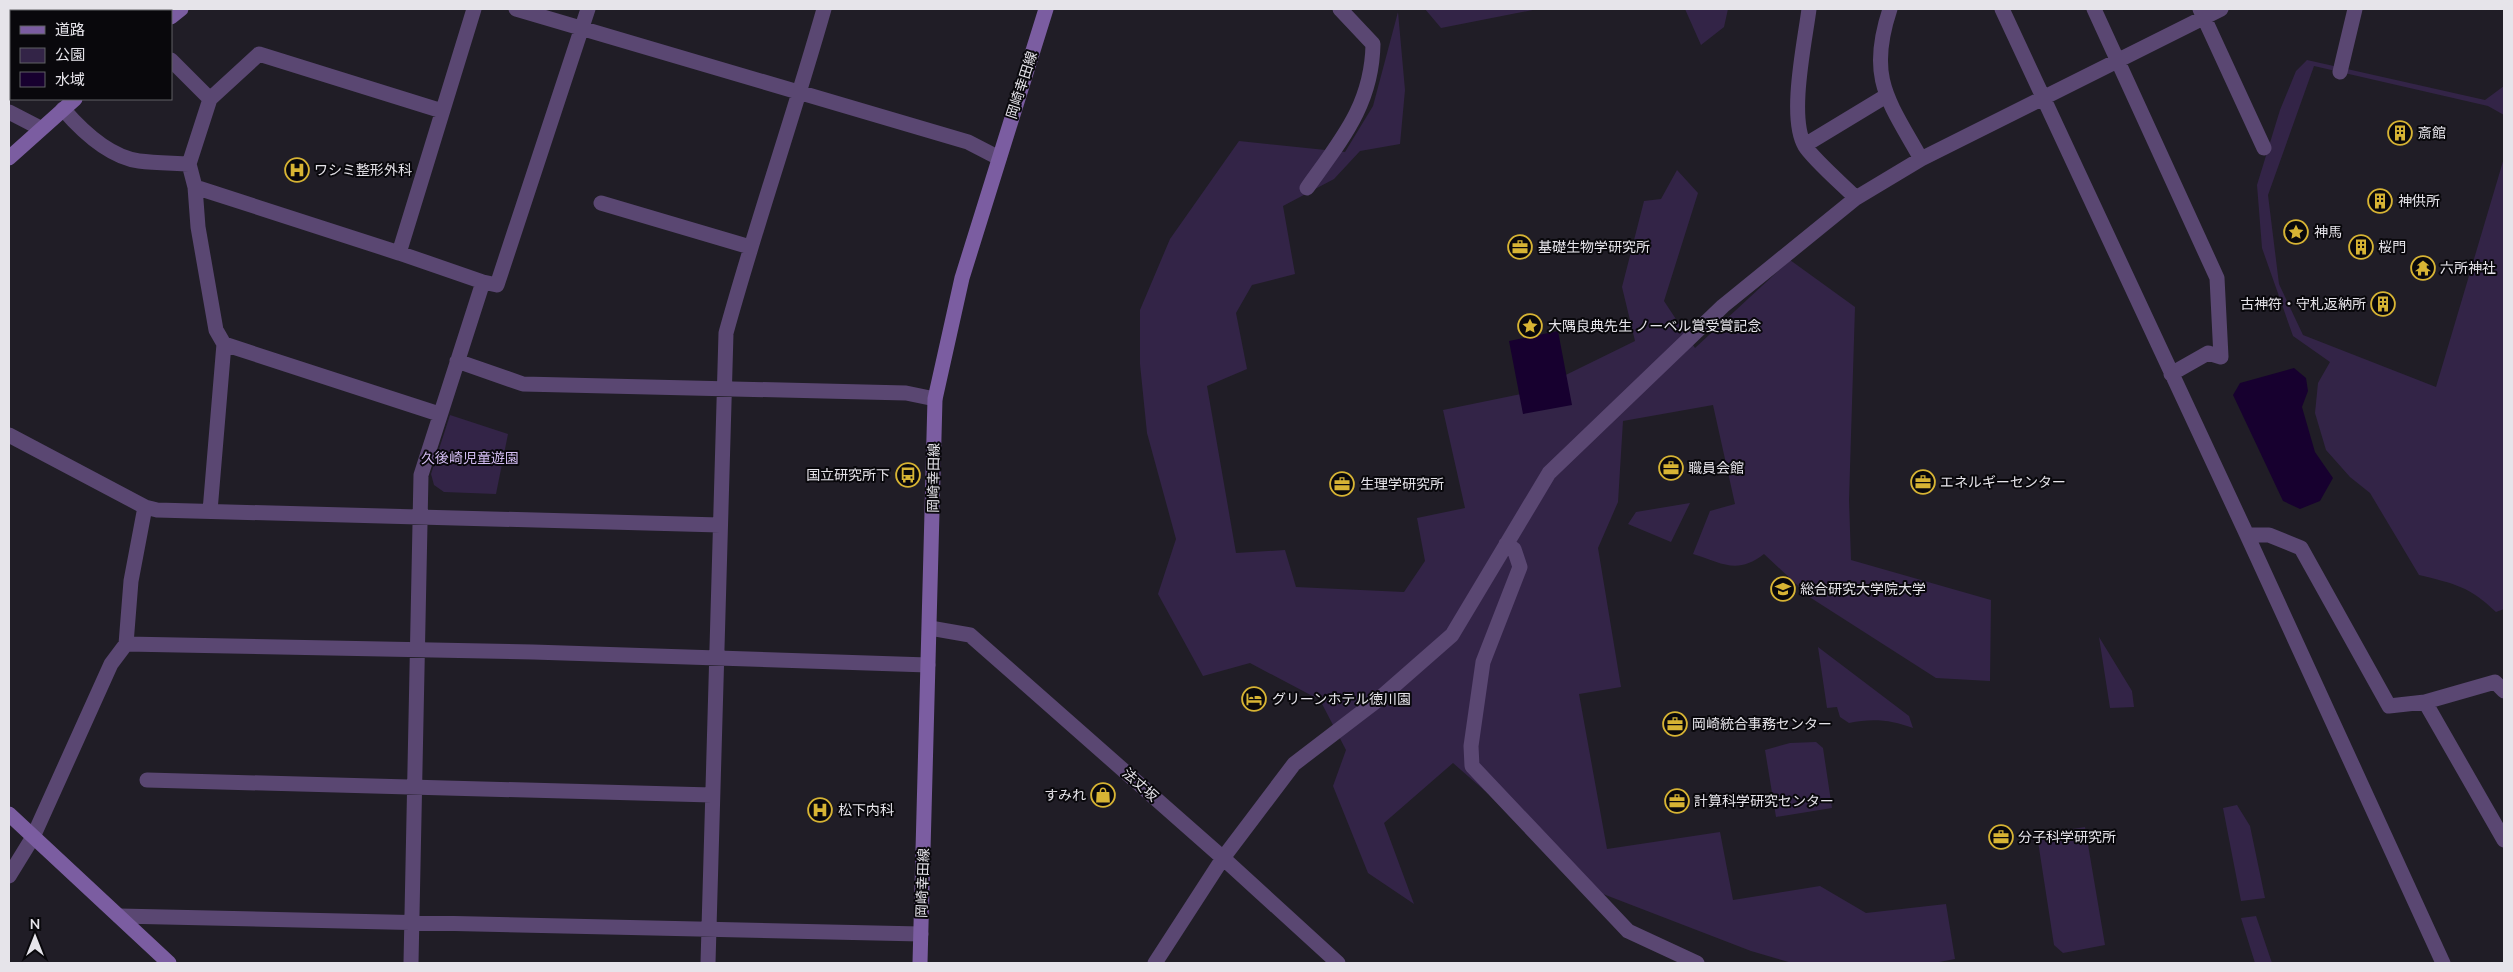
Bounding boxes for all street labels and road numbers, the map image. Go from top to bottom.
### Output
street label: 岡崎幸田線 [1002,49,1042,121]
street label: 岡崎幸田線 [924,443,944,513]
street label: 法丈坂 [1118,764,1162,806]
street label: 岡崎幸田線 [912,848,934,918]

